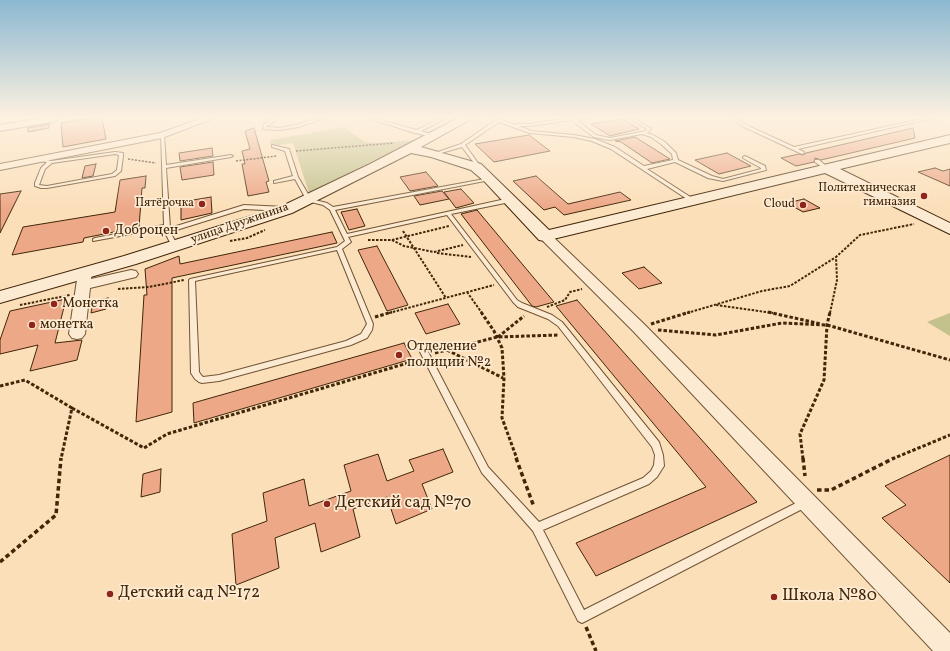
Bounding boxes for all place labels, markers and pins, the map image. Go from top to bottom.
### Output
place label: Политехническая гимназия [818,182,916,210]
marker: Политехническая гимназия [919,191,929,201]
place label: Пятёрочка [135,197,194,211]
place label: Cloud [764,198,795,212]
marker: Пятёрочка [197,199,207,209]
marker: Cloud [798,200,808,210]
place label: Доброцен [114,223,178,239]
marker: Доброцен [101,226,111,236]
place label: Монетка [62,296,119,312]
marker: Монетка [49,299,59,309]
place label: монетка [40,317,94,333]
marker: монетка [27,320,37,330]
place label: Отделение полиции №2 [407,339,491,372]
marker: Отделение полиции №2 [394,350,404,360]
place label: Детский сад №70 [335,494,471,514]
marker: Детский сад №70 [322,499,332,509]
place label: Детский сад №172 [118,584,260,604]
place label: Школа №80 [782,587,877,607]
marker: Детский сад №172 [105,589,115,599]
marker: Школа №80 [769,592,779,602]

